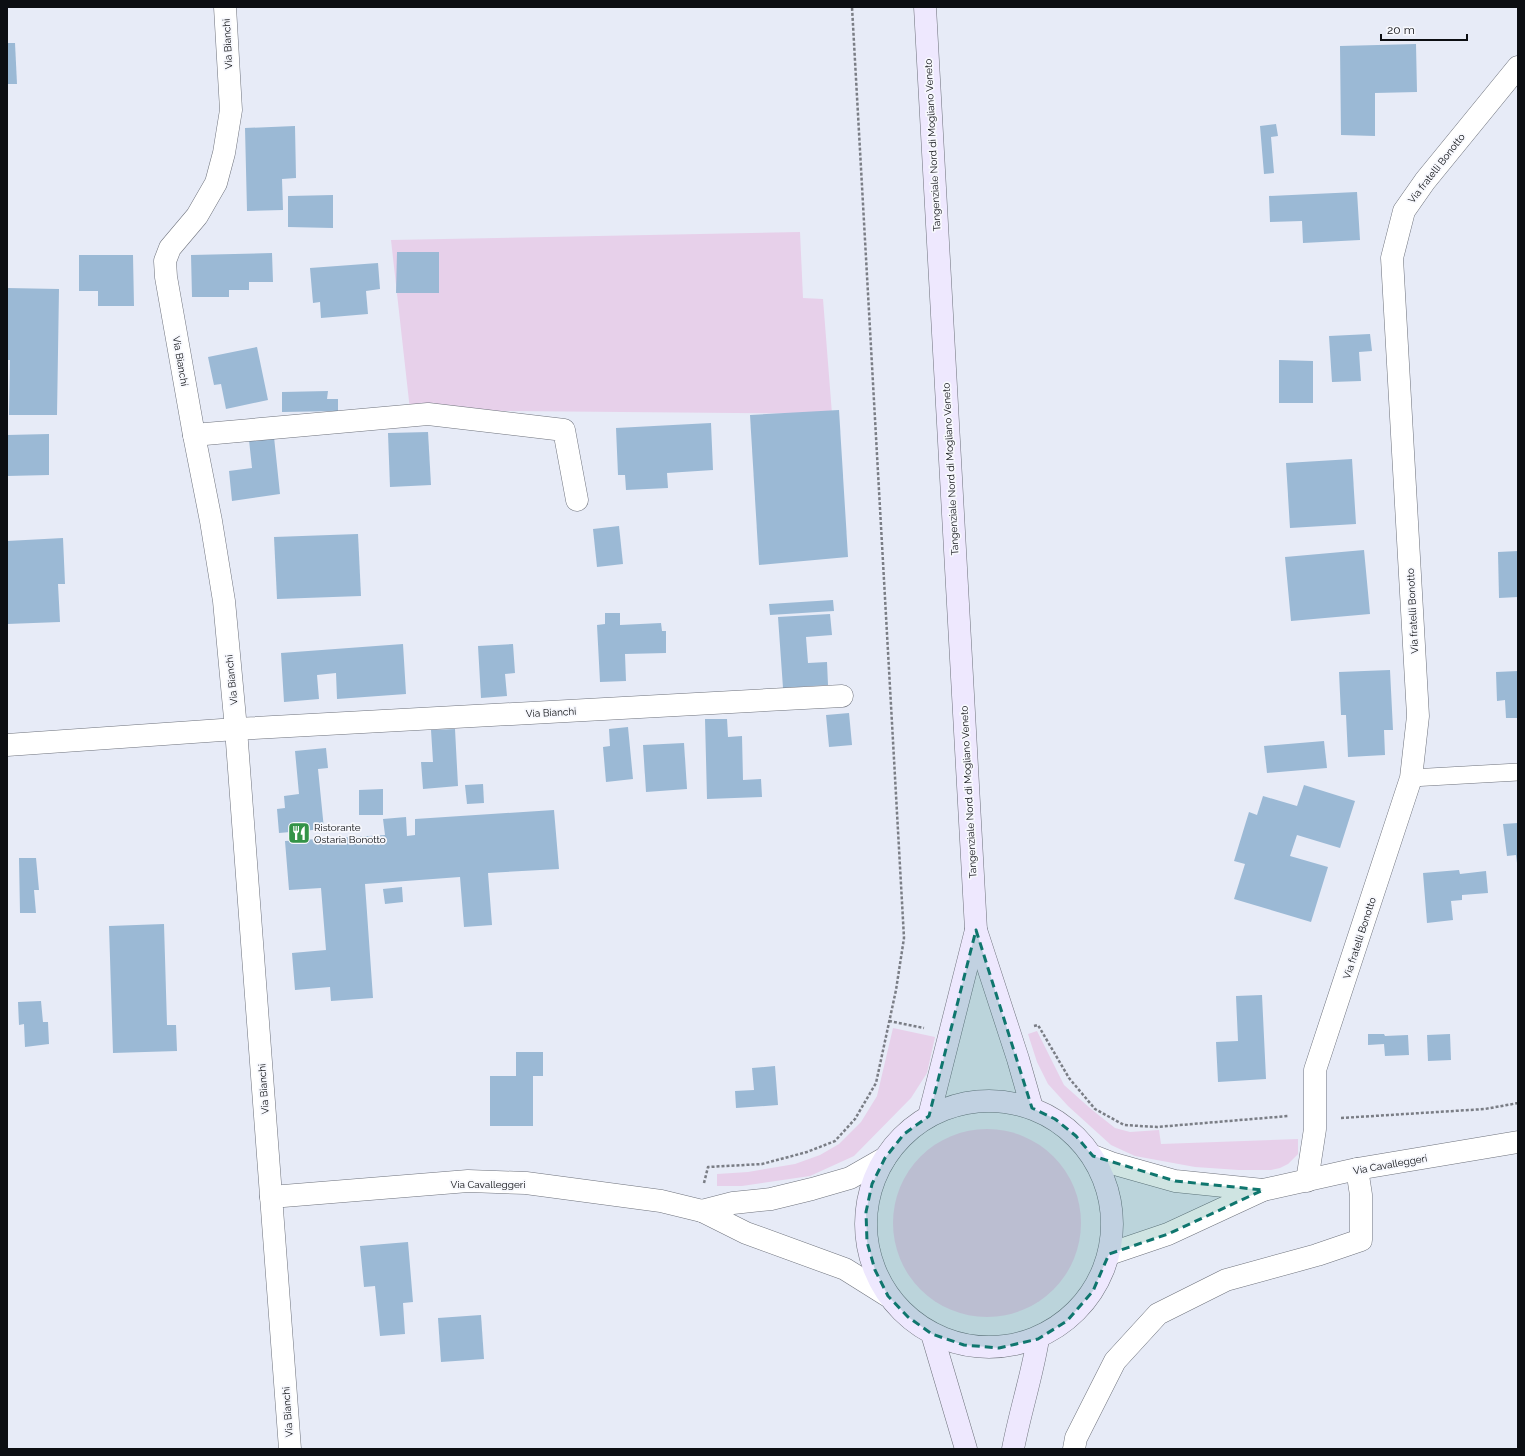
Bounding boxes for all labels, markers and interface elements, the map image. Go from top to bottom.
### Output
scale bar [1381,16,1467,42]
street label: Via Bianchi [221,18,234,70]
text: 20 m [1387,23,1415,37]
street label: Tangenziale Nord di Mogliano Veneto [922,58,943,231]
street label: Via fratelli Bonotto [1406,131,1467,205]
street label: Via Bianchi [171,335,190,387]
street label: Tangenziale Nord di Mogliano Veneto [940,382,961,555]
street label: Via fratelli Bonotto [1405,568,1420,654]
street label: Via Bianchi [223,654,240,706]
street label: Tangenziale Nord di Mogliano Veneto [958,705,979,878]
street label: Via Bianchi [525,706,577,719]
restaurant icon: Ristorante Ostaria Bonotto [286,820,312,846]
place label: Ristorante Ostaria Bonotto [314,822,386,845]
street label: Via fratelli Bonotto [1341,896,1378,980]
street label: Via Bianchi [256,1063,271,1115]
street label: Via Cavalleggeri [1352,1153,1428,1176]
street label: Via Cavalleggeri [451,1179,526,1190]
street label: Via Bianchi [280,1386,295,1438]

